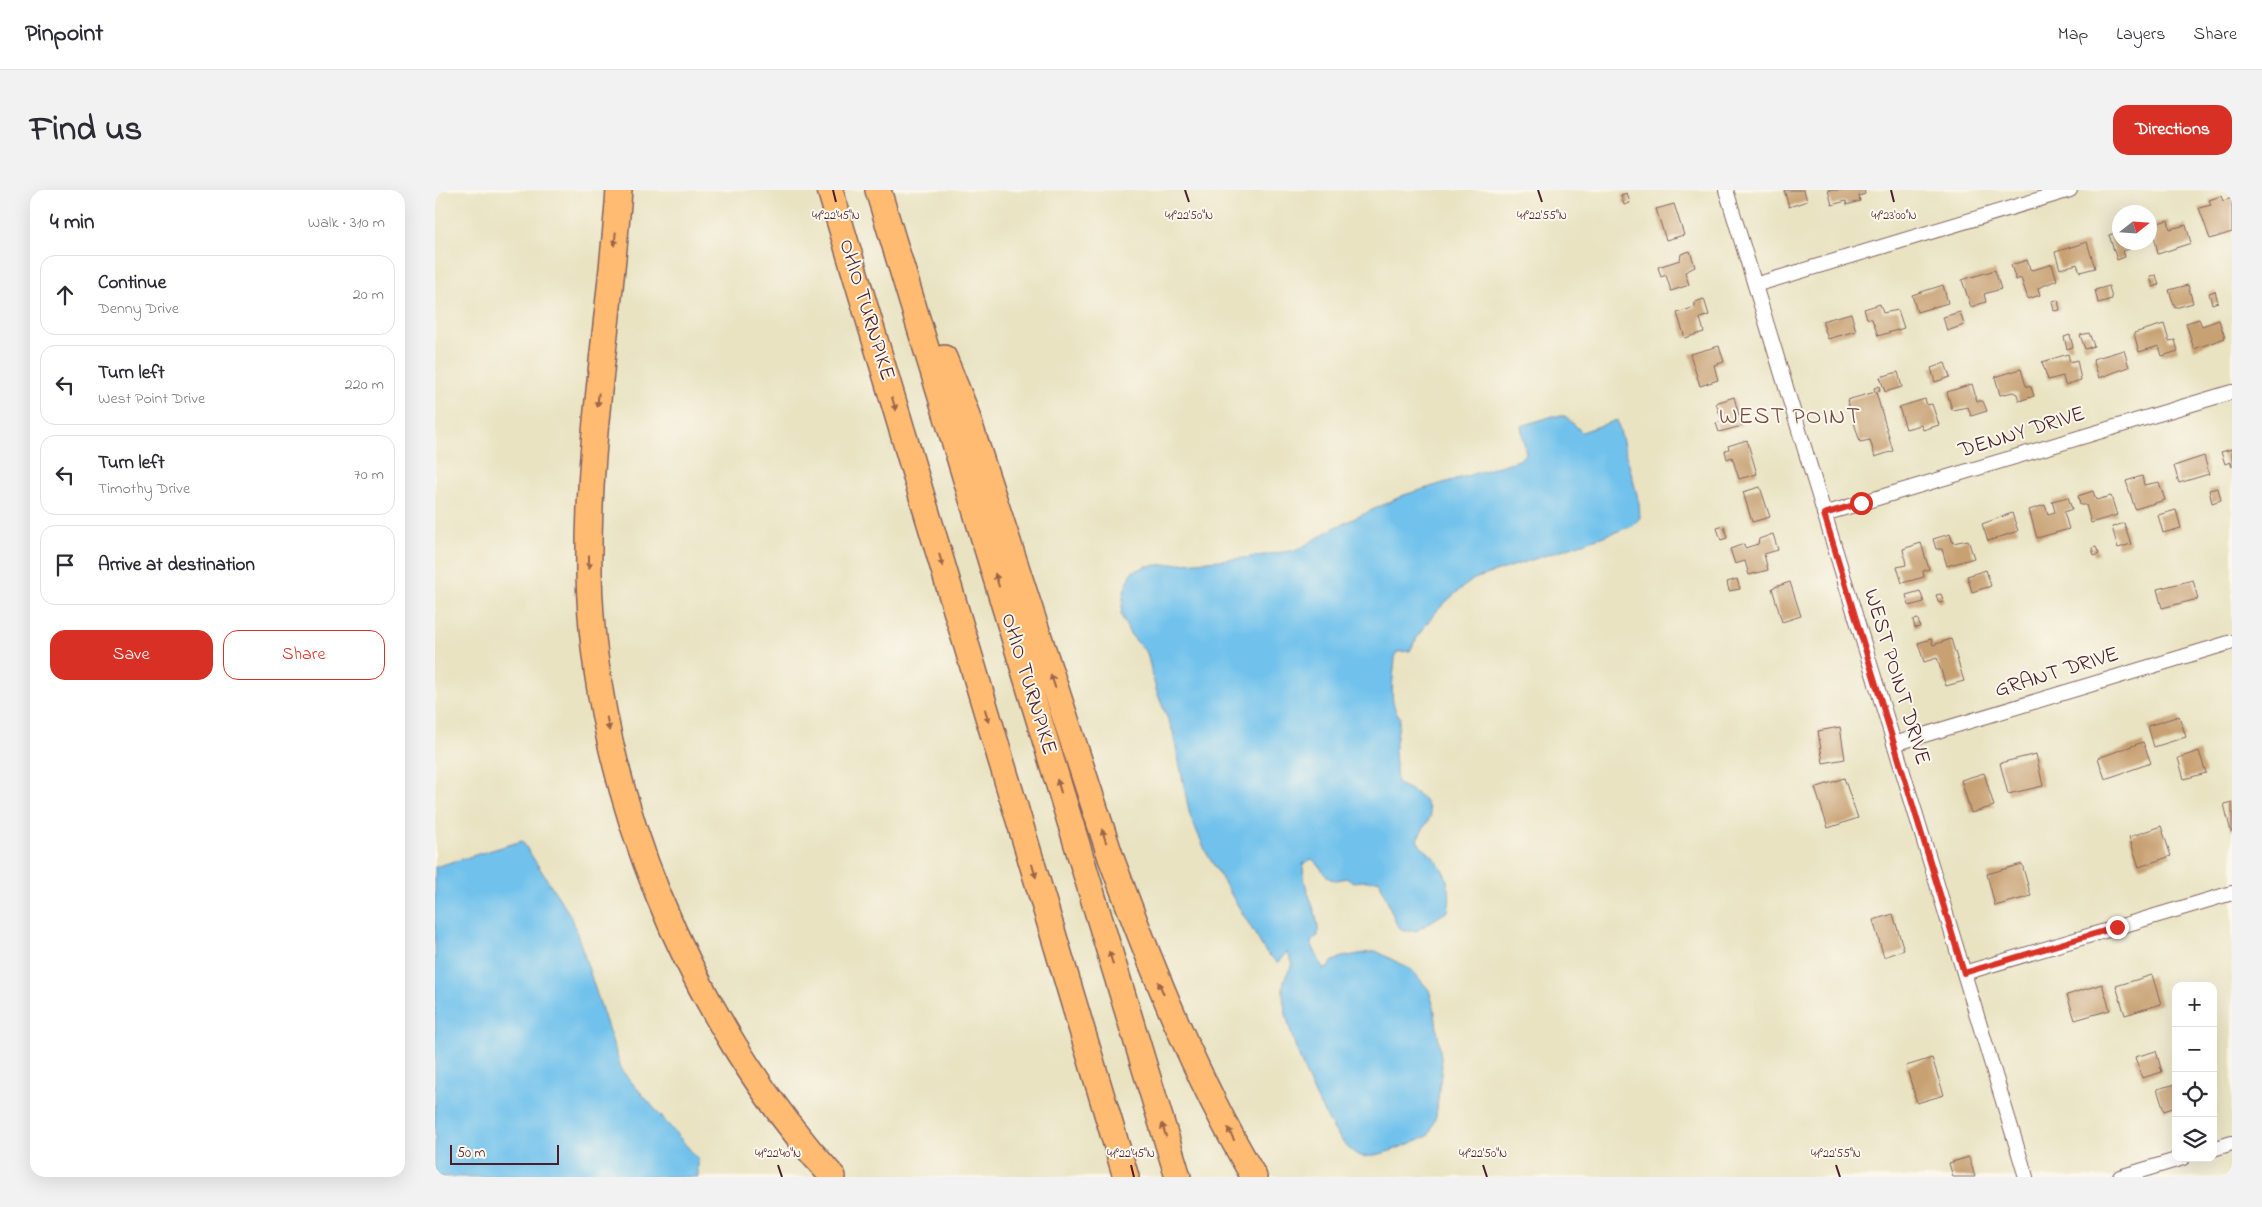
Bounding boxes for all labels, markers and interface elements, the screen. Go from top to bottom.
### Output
text: Pinpoint [25,17,103,52]
text: Map [2058,22,2088,48]
text: Layers [2116,22,2166,48]
text: Share [2194,22,2237,48]
text: Find us [30,105,142,156]
button: Directions [2113,105,2232,155]
north arrow [2112,205,2157,250]
text: 41°22'45"N [812,207,860,225]
text: 41°22'50"N [1165,207,1213,225]
text: 41°22'55"N [1517,207,1567,225]
text: 41°23'00"N [1871,207,1917,225]
text: 4 min [50,208,94,238]
text: Walk · 310 m [308,211,385,235]
one-way arrow [610,231,618,247]
street label: OHIO TURNPIKE [829,235,903,385]
text: Continue [98,270,166,297]
icon: ahead [51,281,79,309]
text: 20 m [353,283,384,307]
text: Denny Drive [98,297,179,321]
text: Turn left [98,360,165,387]
icon: left [51,371,79,399]
text: 220 m [345,373,384,397]
text: West Point Drive [98,387,205,411]
one-way arrow [594,392,602,408]
one-way arrow [891,397,899,412]
street label: DENNY DRIVE [1954,399,2089,468]
district label: WEST POINT [1719,400,1861,435]
text: Turn left [98,450,165,477]
icon: left [51,461,79,489]
text: 70 m [354,463,384,487]
text: Timothy Drive [98,477,190,501]
route start [1850,492,1873,515]
icon: arrive [51,551,79,579]
text: Arrive at destination [98,552,255,579]
one-way arrow [937,553,945,568]
one-way arrow [585,555,593,571]
one-way arrow [992,573,1000,588]
street label: WEST POINT DRIVE [1854,585,1938,769]
street label: OHIO TURNPIKE [991,609,1065,759]
button: Save [50,630,213,680]
button: Share [223,630,385,680]
street label: GRANT DRIVE [1991,639,2123,707]
one-way arrow [1049,673,1057,688]
one-way arrow [984,708,992,723]
one-way arrow [604,716,612,732]
one-way arrow [1055,778,1063,793]
one-way arrow [1099,828,1107,843]
one-way arrow [1031,864,1039,879]
route end [2106,916,2129,939]
one-way arrow [1107,950,1115,965]
one-way arrow [1156,981,1164,995]
map controls [2172,982,2217,1162]
button: + [2172,982,2217,1027]
button: − [2172,1027,2217,1072]
button: locate [2172,1072,2217,1117]
button: layers [2172,1117,2217,1162]
one-way arrow [1159,1123,1167,1138]
one-way arrow [1227,1127,1235,1141]
scale bar [450,1142,559,1165]
text: 50 m [457,1143,485,1164]
text: 41°22'40"N [755,1145,801,1163]
text: 41°22'45"N [1107,1145,1155,1163]
text: 41°22'50"N [1459,1145,1507,1163]
text: 41°22'55"N [1811,1145,1861,1163]

